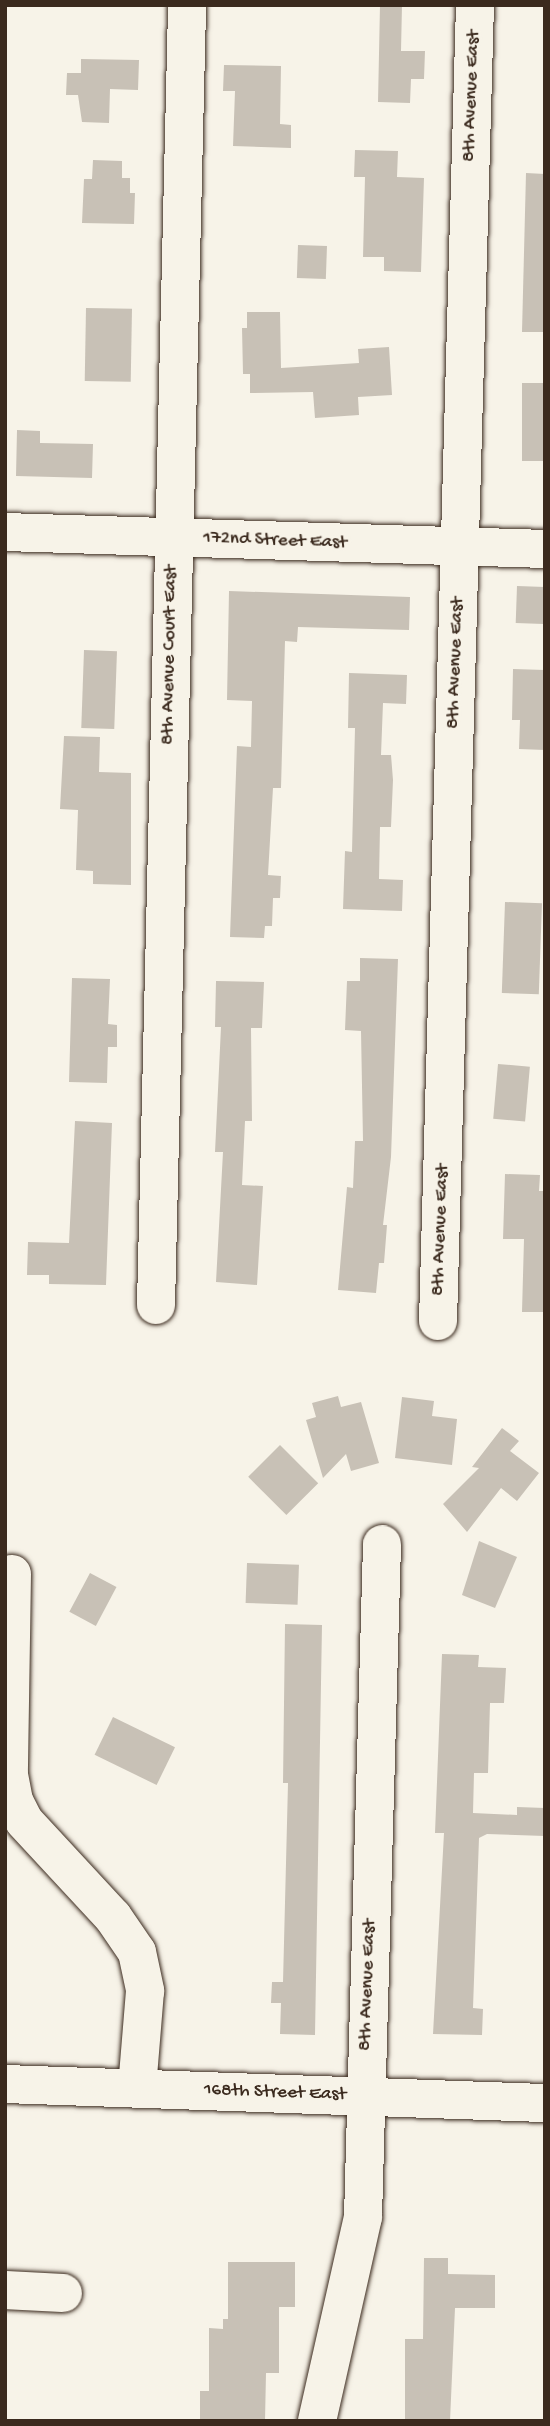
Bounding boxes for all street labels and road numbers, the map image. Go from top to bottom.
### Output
street label: 8th Avenue East [458,30,486,162]
street label: 172nd Street East [203,527,347,555]
street label: 8th Avenue Court East [157,565,183,745]
street label: 8th Avenue East [442,597,470,729]
street label: 8th Avenue East [427,1164,455,1296]
street label: 8th Avenue East [354,1919,382,2051]
street label: 168th Street East [203,2079,347,2107]

